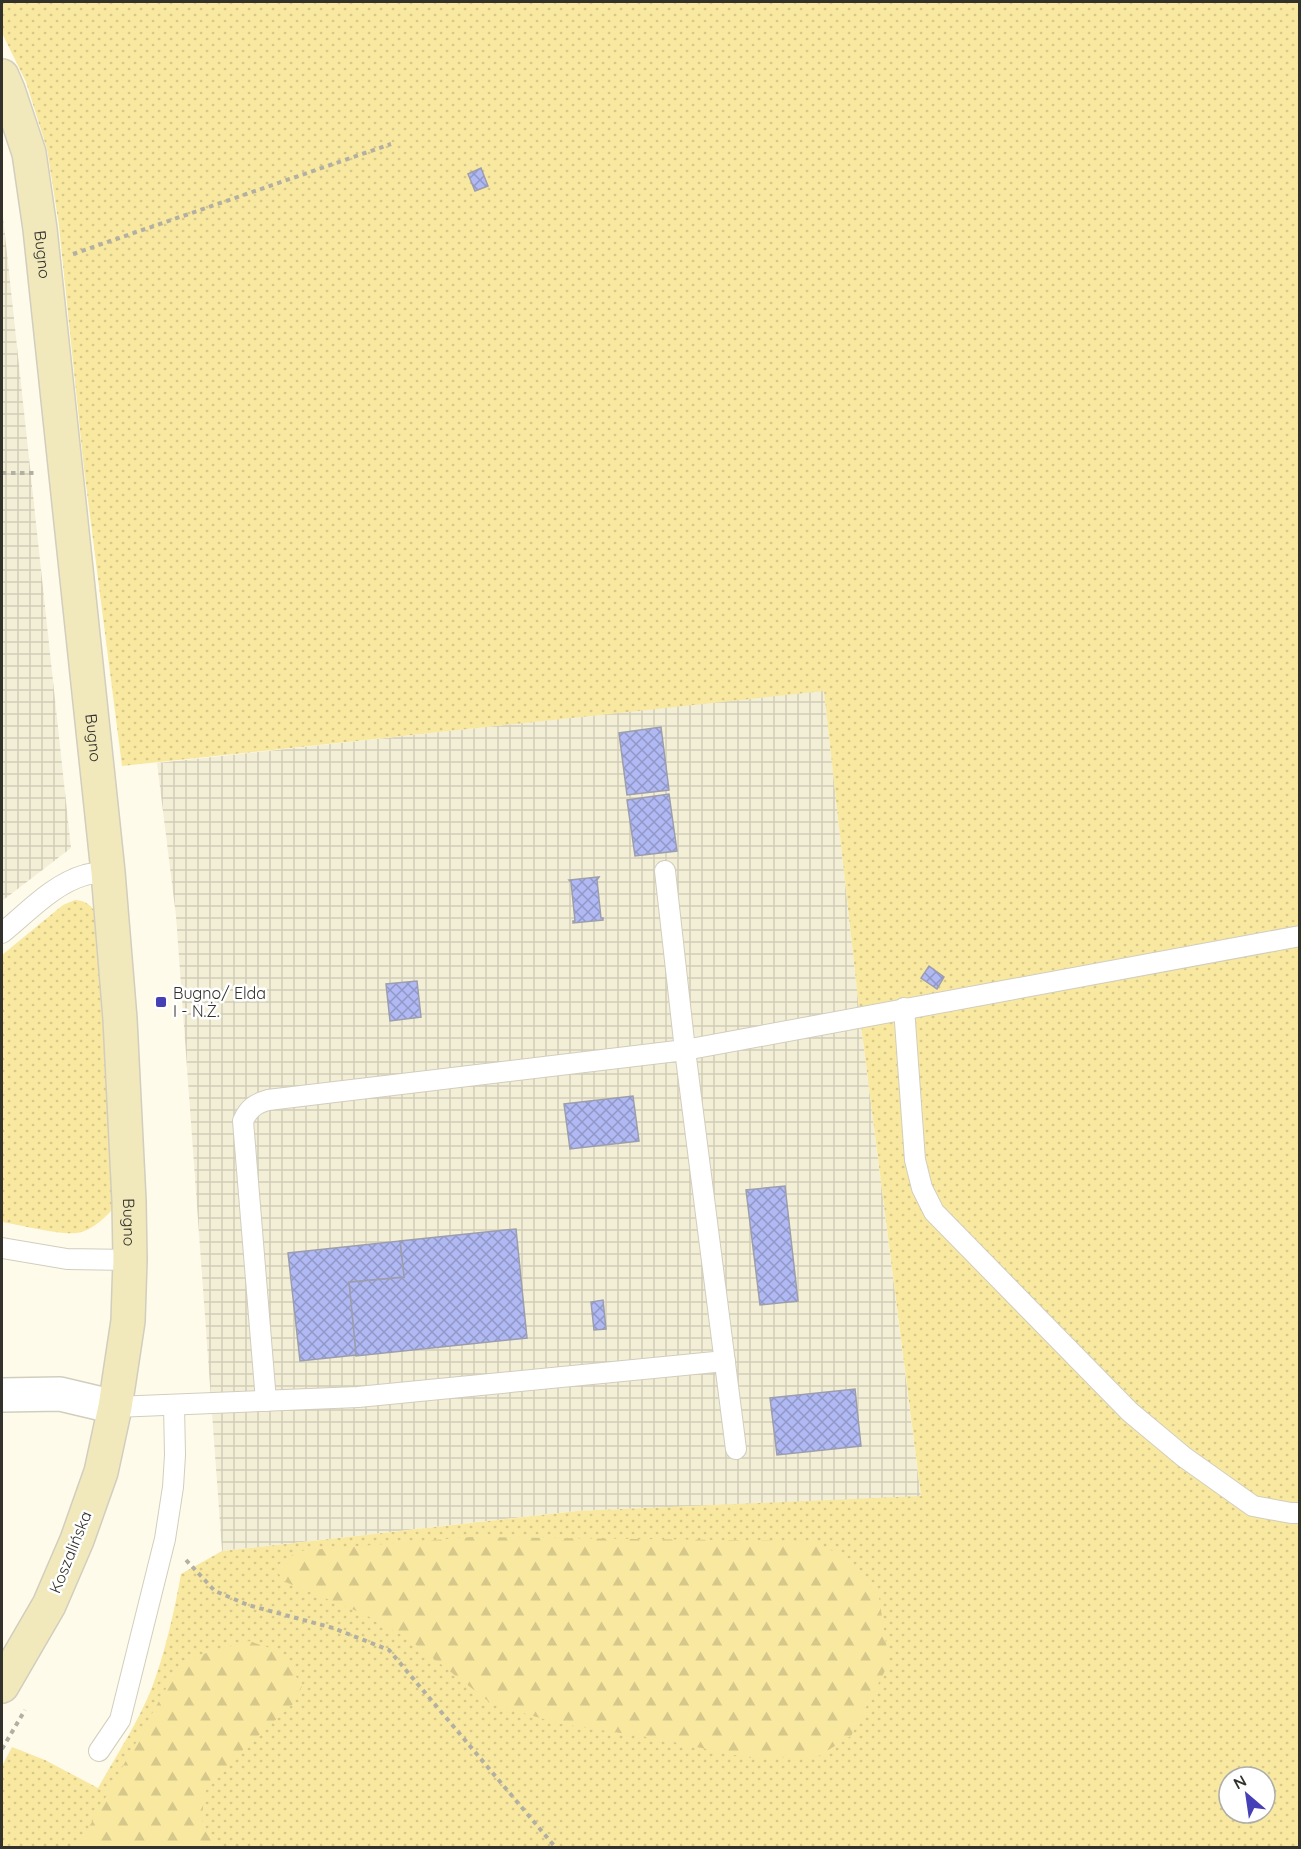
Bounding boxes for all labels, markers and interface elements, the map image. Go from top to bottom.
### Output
street label: Bugno [30,229,55,279]
street label: Bugno [81,713,106,763]
place label: Bugno/ Elda I - N.Ż. [173,983,266,1021]
marker: Bugno/ Elda I - N.Ż. [154,995,168,1009]
street label: Bugno [119,1198,140,1247]
street label: Koszalińska [44,1508,96,1596]
north arrow [1217,1765,1277,1825]
text: N [1230,1770,1250,1793]

